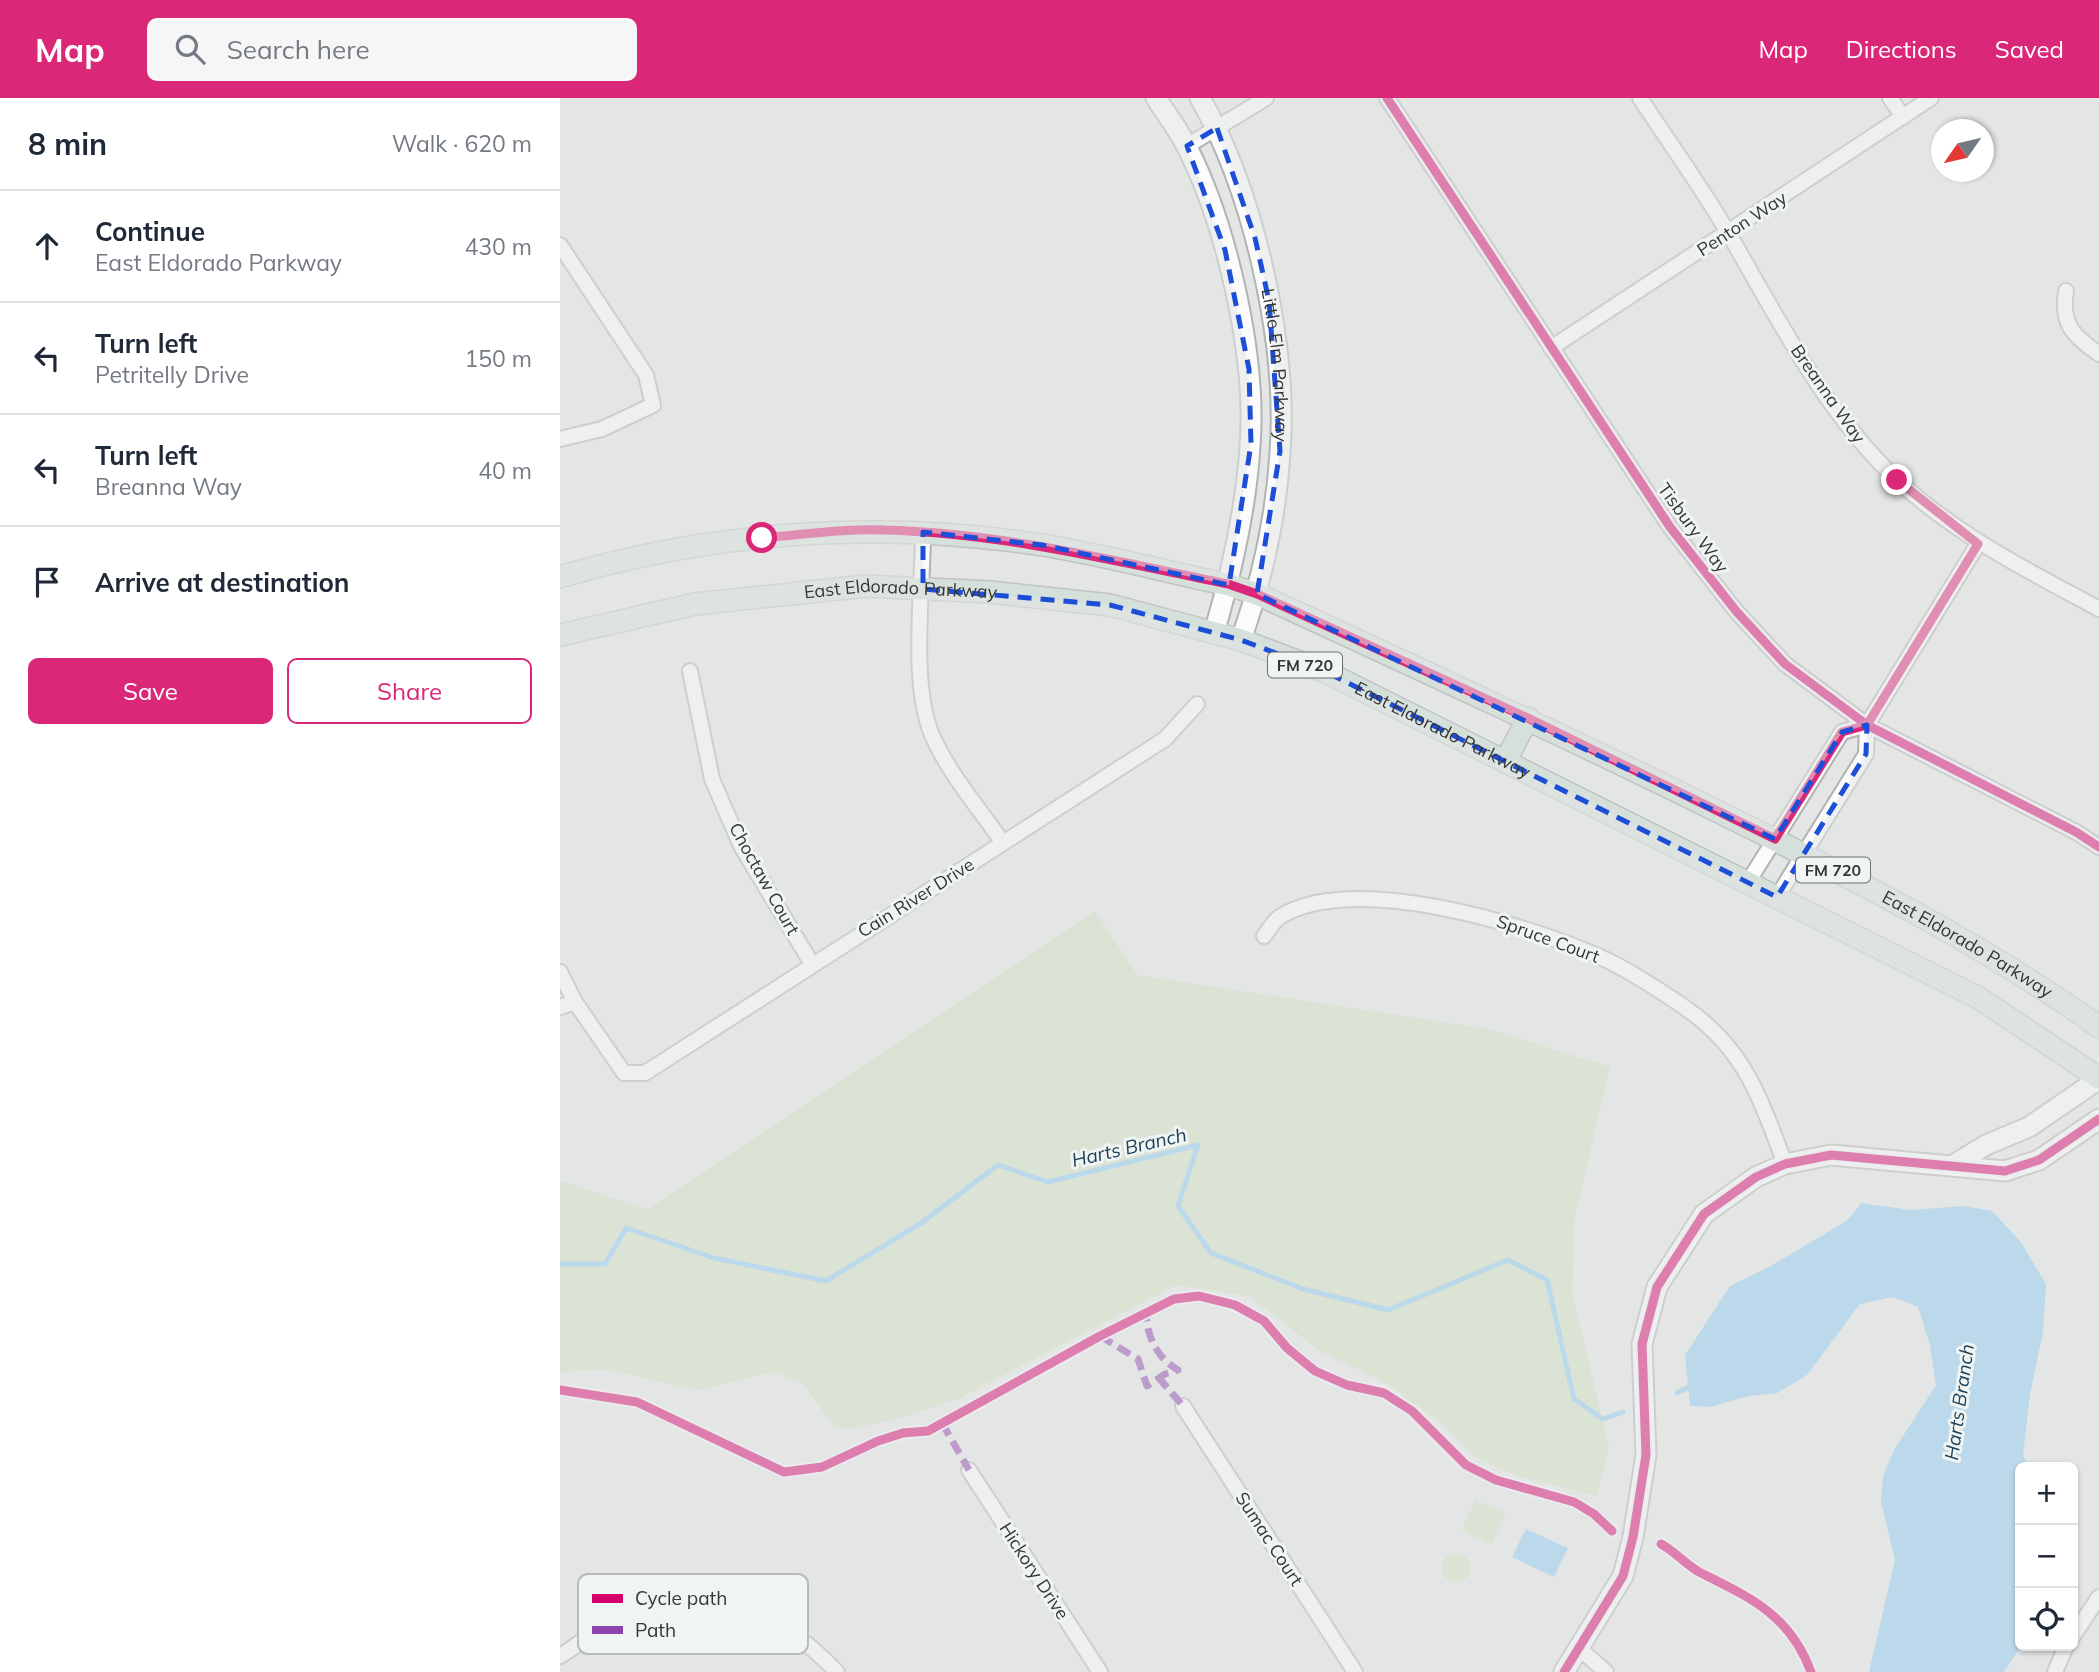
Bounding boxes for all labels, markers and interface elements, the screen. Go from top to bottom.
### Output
search box [147,18,637,81]
text: Map [35,29,105,70]
icon: search [171,30,209,68]
text: Search here [227,33,370,66]
text: Map [1758,34,1808,64]
text: Directions [1846,34,1957,64]
text: Saved [1995,34,2064,64]
north arrow [1931,119,1994,182]
text: 8 min [28,125,107,163]
text: Walk · 620 m [392,129,532,158]
street label: Penton Way [1692,186,1791,261]
text: Continue [95,215,205,248]
icon: ahead [28,227,66,265]
text: 430 m [464,232,532,261]
text: East Eldorado Parkway [95,248,342,277]
street label: Little Elm Parkway [1256,286,1293,443]
text: Turn left [95,327,197,360]
icon: left [28,339,66,377]
street label: Breanna Way [1786,340,1871,448]
text: 150 m [464,344,532,373]
text: Petritelly Drive [95,360,249,389]
text: Turn left [95,439,197,472]
icon: left [28,451,66,489]
text: 40 m [478,456,532,485]
route end [1881,464,1912,495]
text: Breanna Way [95,472,242,501]
street label: Tisbury Way [1653,478,1734,578]
route start [746,522,777,553]
icon: arrive [28,563,66,601]
text: Arrive at destination [95,566,350,599]
street label: East Eldorado Parkway [803,574,999,604]
road number: FM 720 [1268,652,1342,678]
button: Save [28,658,273,724]
button: Share [287,658,532,724]
street label: East Eldorado Parkway [1351,676,1535,783]
street label: Choctaw Court [724,818,805,939]
street label: Cain River Drive [853,853,978,943]
road number: FM 720 [1796,858,1870,883]
street label: East Eldorado Parkway [1878,885,2057,1003]
street label: Spruce Court [1494,909,1603,968]
water label: Harts Branch [1069,1122,1189,1172]
water label: Harts Branch [1939,1342,1979,1462]
map controls [2015,1462,2078,1651]
button: + [2015,1462,2078,1525]
street label: Sumac Court [1231,1487,1308,1590]
street label: Hickory Drive [995,1518,1074,1624]
button: − [2015,1525,2078,1588]
legend [578,1574,808,1654]
text: Cycle path [635,1586,727,1610]
button: locate [2015,1588,2078,1651]
text: Path [635,1618,676,1642]

